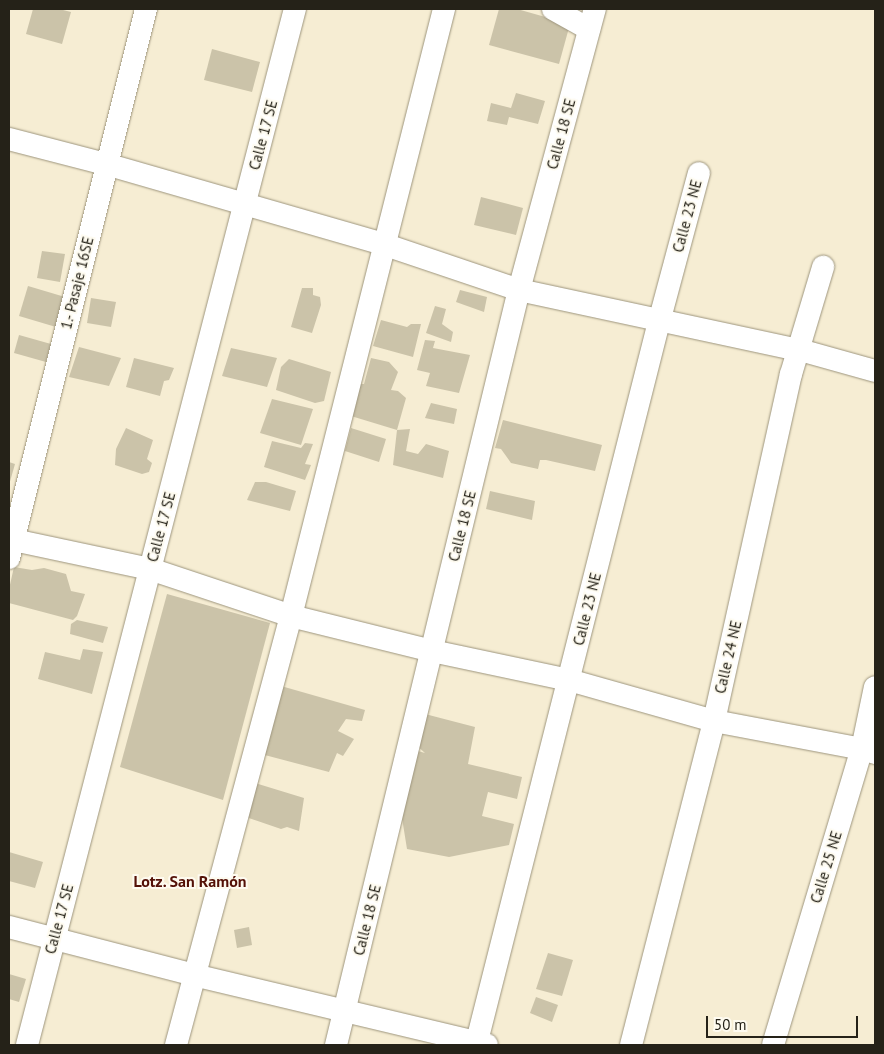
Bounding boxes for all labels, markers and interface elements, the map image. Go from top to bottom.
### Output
street label: Calle 18 SE [543,97,579,171]
street label: Calle 17 SE [245,98,281,172]
street label: Calle 23 NE [669,178,705,254]
street label: 1.- Pasaje 16SE [57,234,97,332]
street label: Calle 18 SE [444,489,480,563]
street label: Calle 17 SE [143,490,179,564]
street label: Calle 23 NE [569,571,605,647]
street label: Calle 24 NE [711,619,745,695]
street label: Calle 25 NE [806,829,846,905]
district label: Lotz. San Ramón [133,871,247,891]
street label: Calle 17 SE [41,882,77,956]
street label: Calle 18 SE [349,883,385,957]
scale bar [709,1006,862,1038]
text: 50 m [714,1015,747,1034]

